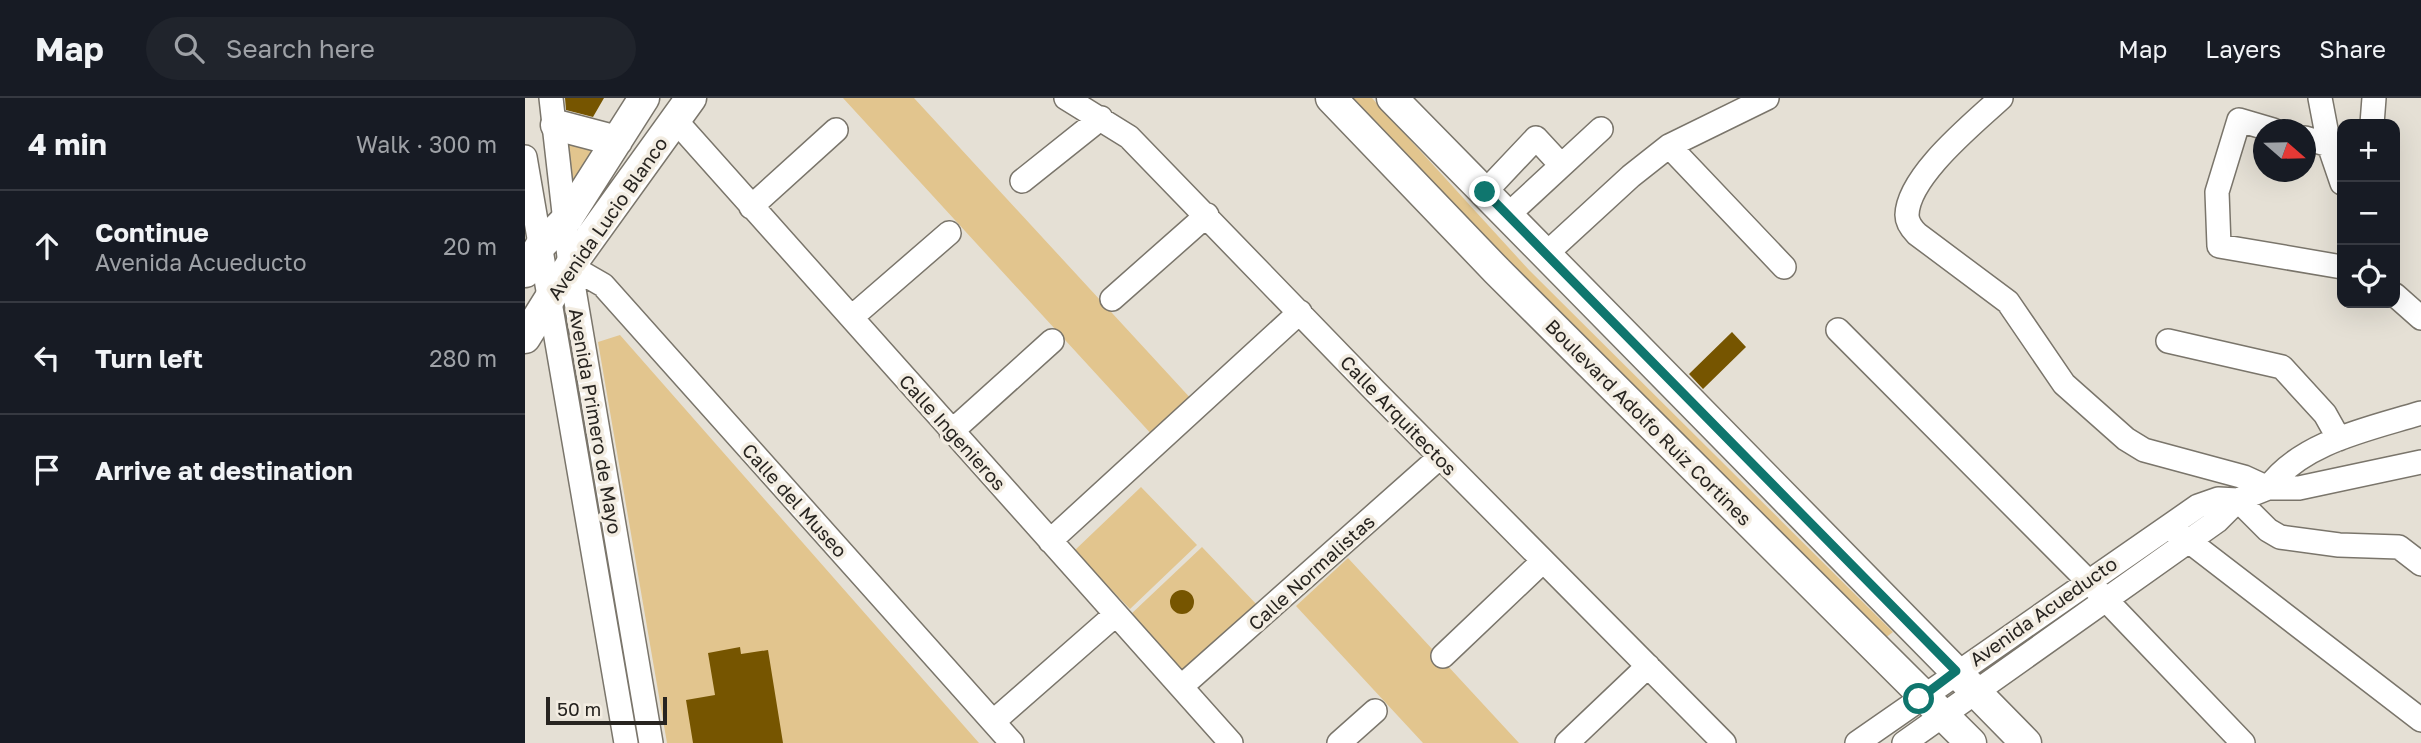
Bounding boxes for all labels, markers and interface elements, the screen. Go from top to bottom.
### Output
search box [146,17,636,80]
text: Map [35,29,104,68]
icon: search [170,29,208,67]
text: Search here [226,33,375,64]
text: Map [2118,34,2167,63]
text: Layers [2205,34,2281,63]
text: Share [2319,34,2386,63]
north arrow [2253,119,2316,182]
map controls [2337,119,2400,308]
button: + [2337,119,2400,182]
text: 4 min [28,126,107,162]
text: Walk · 300 m [356,130,497,158]
street label: Avenida Lucio Blanco [542,132,672,304]
route end [1469,176,1500,207]
button: − [2337,182,2400,245]
text: Continue [95,217,209,248]
icon: ahead [28,227,66,265]
text: 20 m [443,232,497,260]
button: locate [2337,245,2400,308]
text: Avenida Acueducto [95,248,307,276]
street label: Avenida Primero de Mayo [565,306,627,536]
street label: Boulevard Adolfo Ruiz Cortines [1541,314,1757,530]
icon: left [28,339,66,377]
text: Turn left [95,343,203,374]
text: 280 m [429,344,497,372]
street label: Calle Arquitectos [1336,350,1462,480]
street label: Calle Ingenieros [895,369,1011,495]
street label: Calle del Museo [738,438,852,562]
icon: arrive [28,451,66,489]
text: Arrive at destination [95,455,353,486]
street label: Calle Normalistas [1243,509,1379,635]
street label: Avenida Acueducto [1965,551,2121,671]
route start [1903,683,1934,714]
scale bar [546,694,667,726]
text: 50 m [557,697,601,720]

